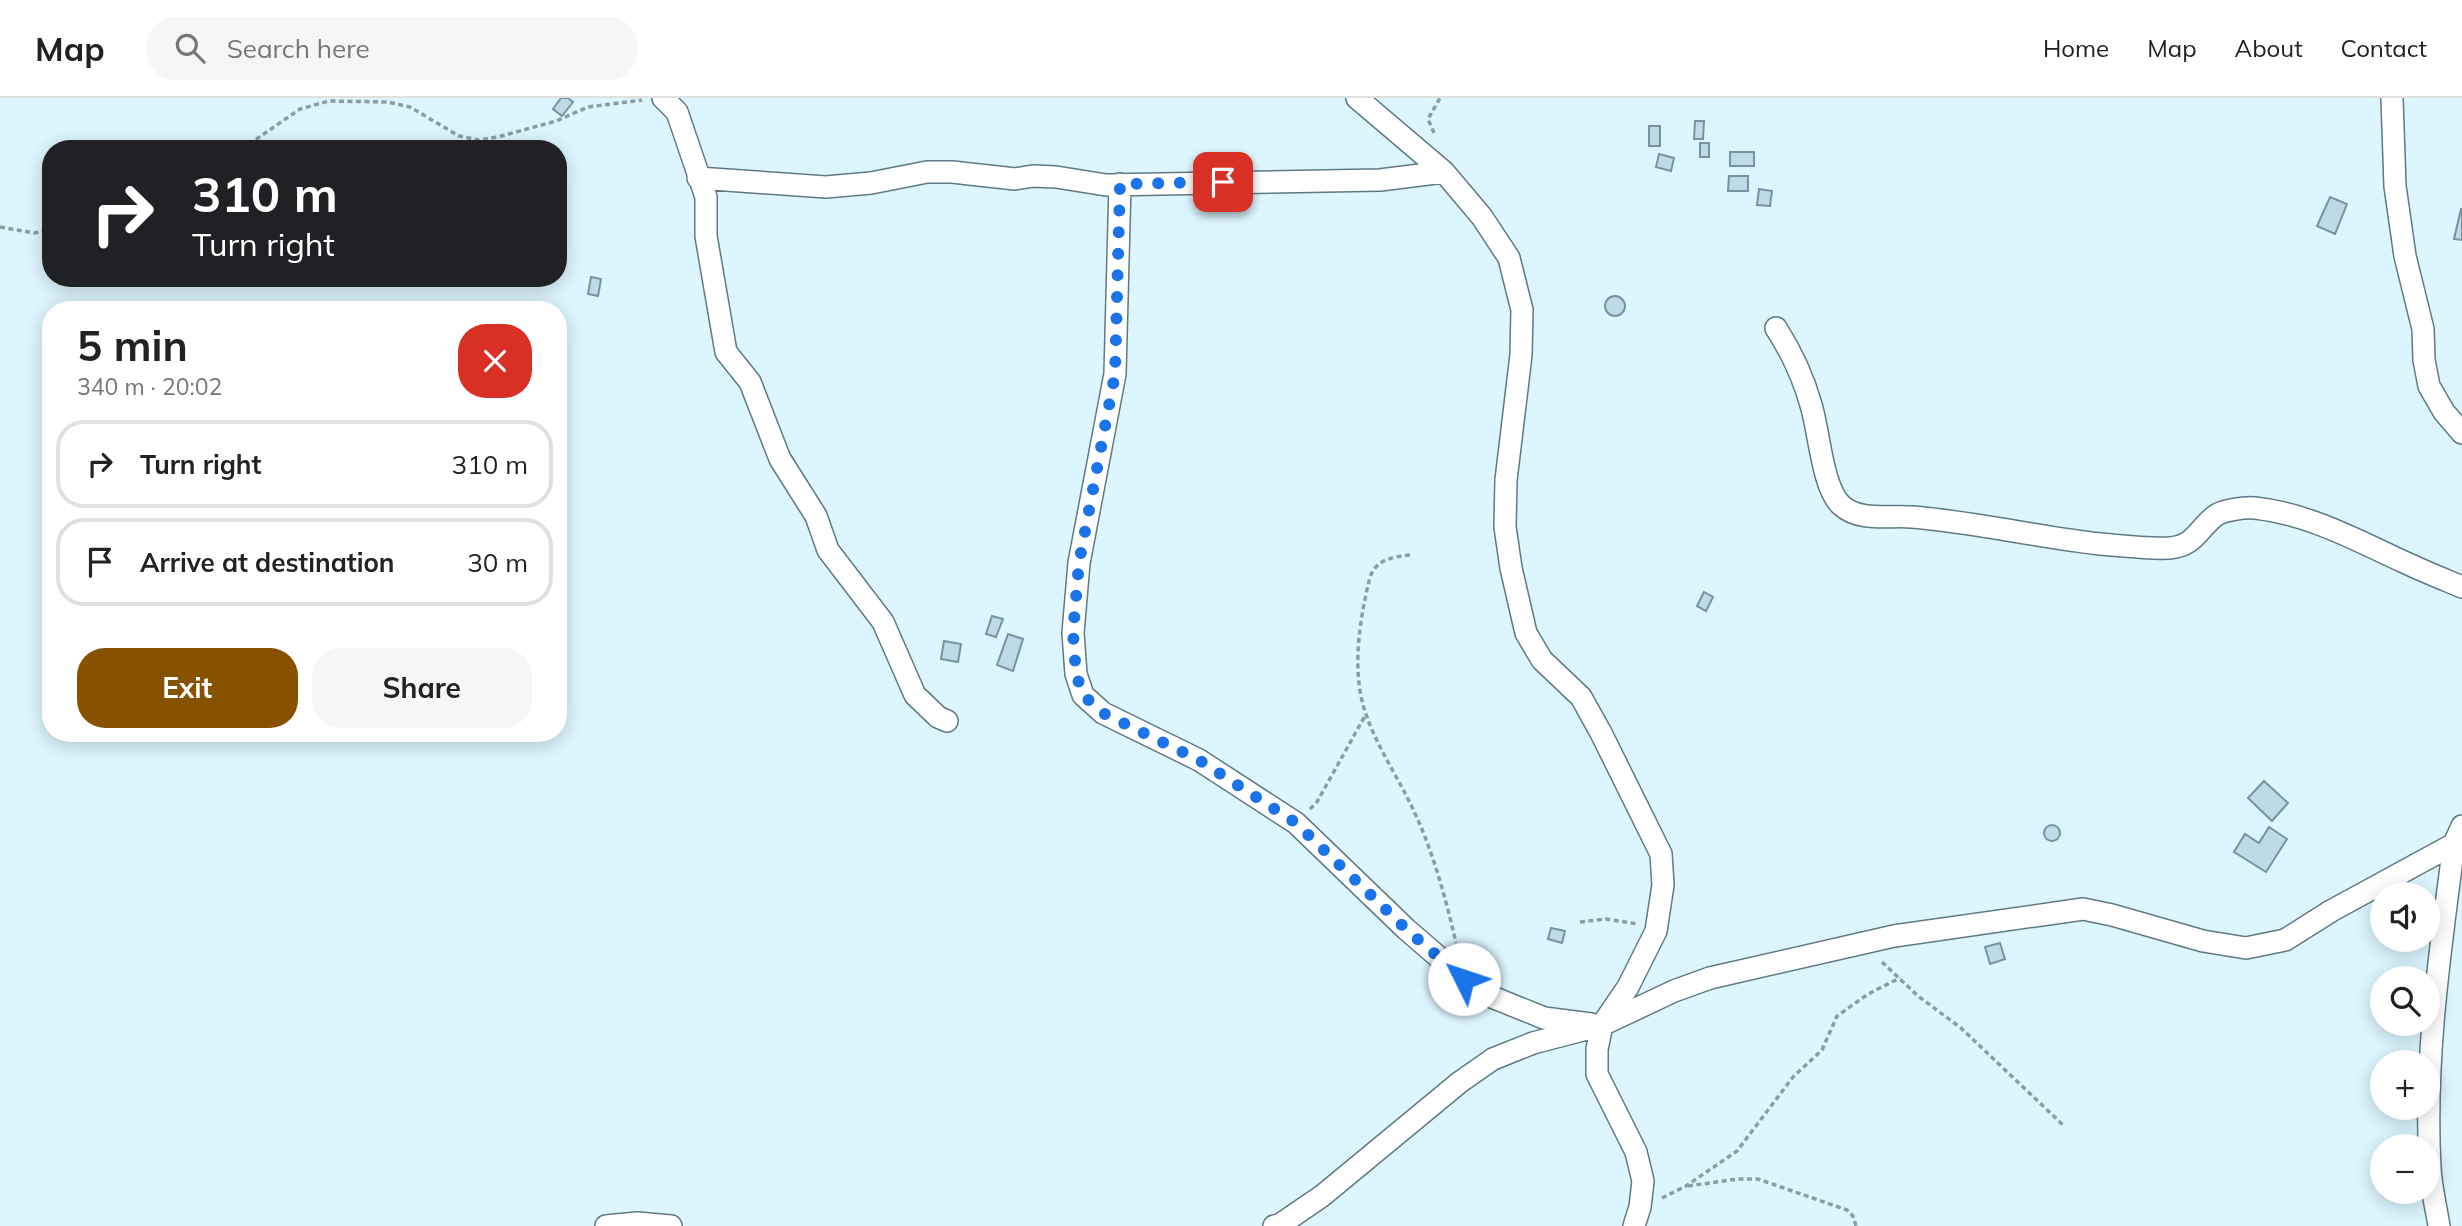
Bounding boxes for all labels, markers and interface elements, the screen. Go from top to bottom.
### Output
search box [147,17,637,80]
text: Map [35,28,105,69]
icon: search [171,29,209,67]
text: Search here [227,32,370,65]
text: Home [2043,33,2109,63]
text: Map [2147,33,2197,63]
text: About [2235,33,2303,63]
text: Contact [2341,33,2427,63]
pin [1193,152,1253,212]
text: 310 m [192,163,338,224]
icon: arrive [1204,163,1242,201]
icon: right [77,168,168,259]
text: Turn right [192,224,335,264]
text: 5 min [77,319,188,372]
button: close [458,324,532,398]
text: 340 m · 20:02 [77,372,222,401]
icon: right [81,445,119,483]
text: Turn right [140,448,261,481]
text: 310 m [452,448,528,481]
icon: arrive [81,543,119,581]
text: Arrive at destination [140,546,395,579]
text: 30 m [467,546,528,579]
button: Exit [77,648,298,728]
button: Share [312,648,532,728]
map controls [2370,882,2440,1204]
button: sound [2370,882,2440,952]
position arrow [1427,942,1501,1016]
button: search [2370,966,2440,1036]
button: + [2370,1050,2440,1120]
button: − [2370,1134,2440,1204]

